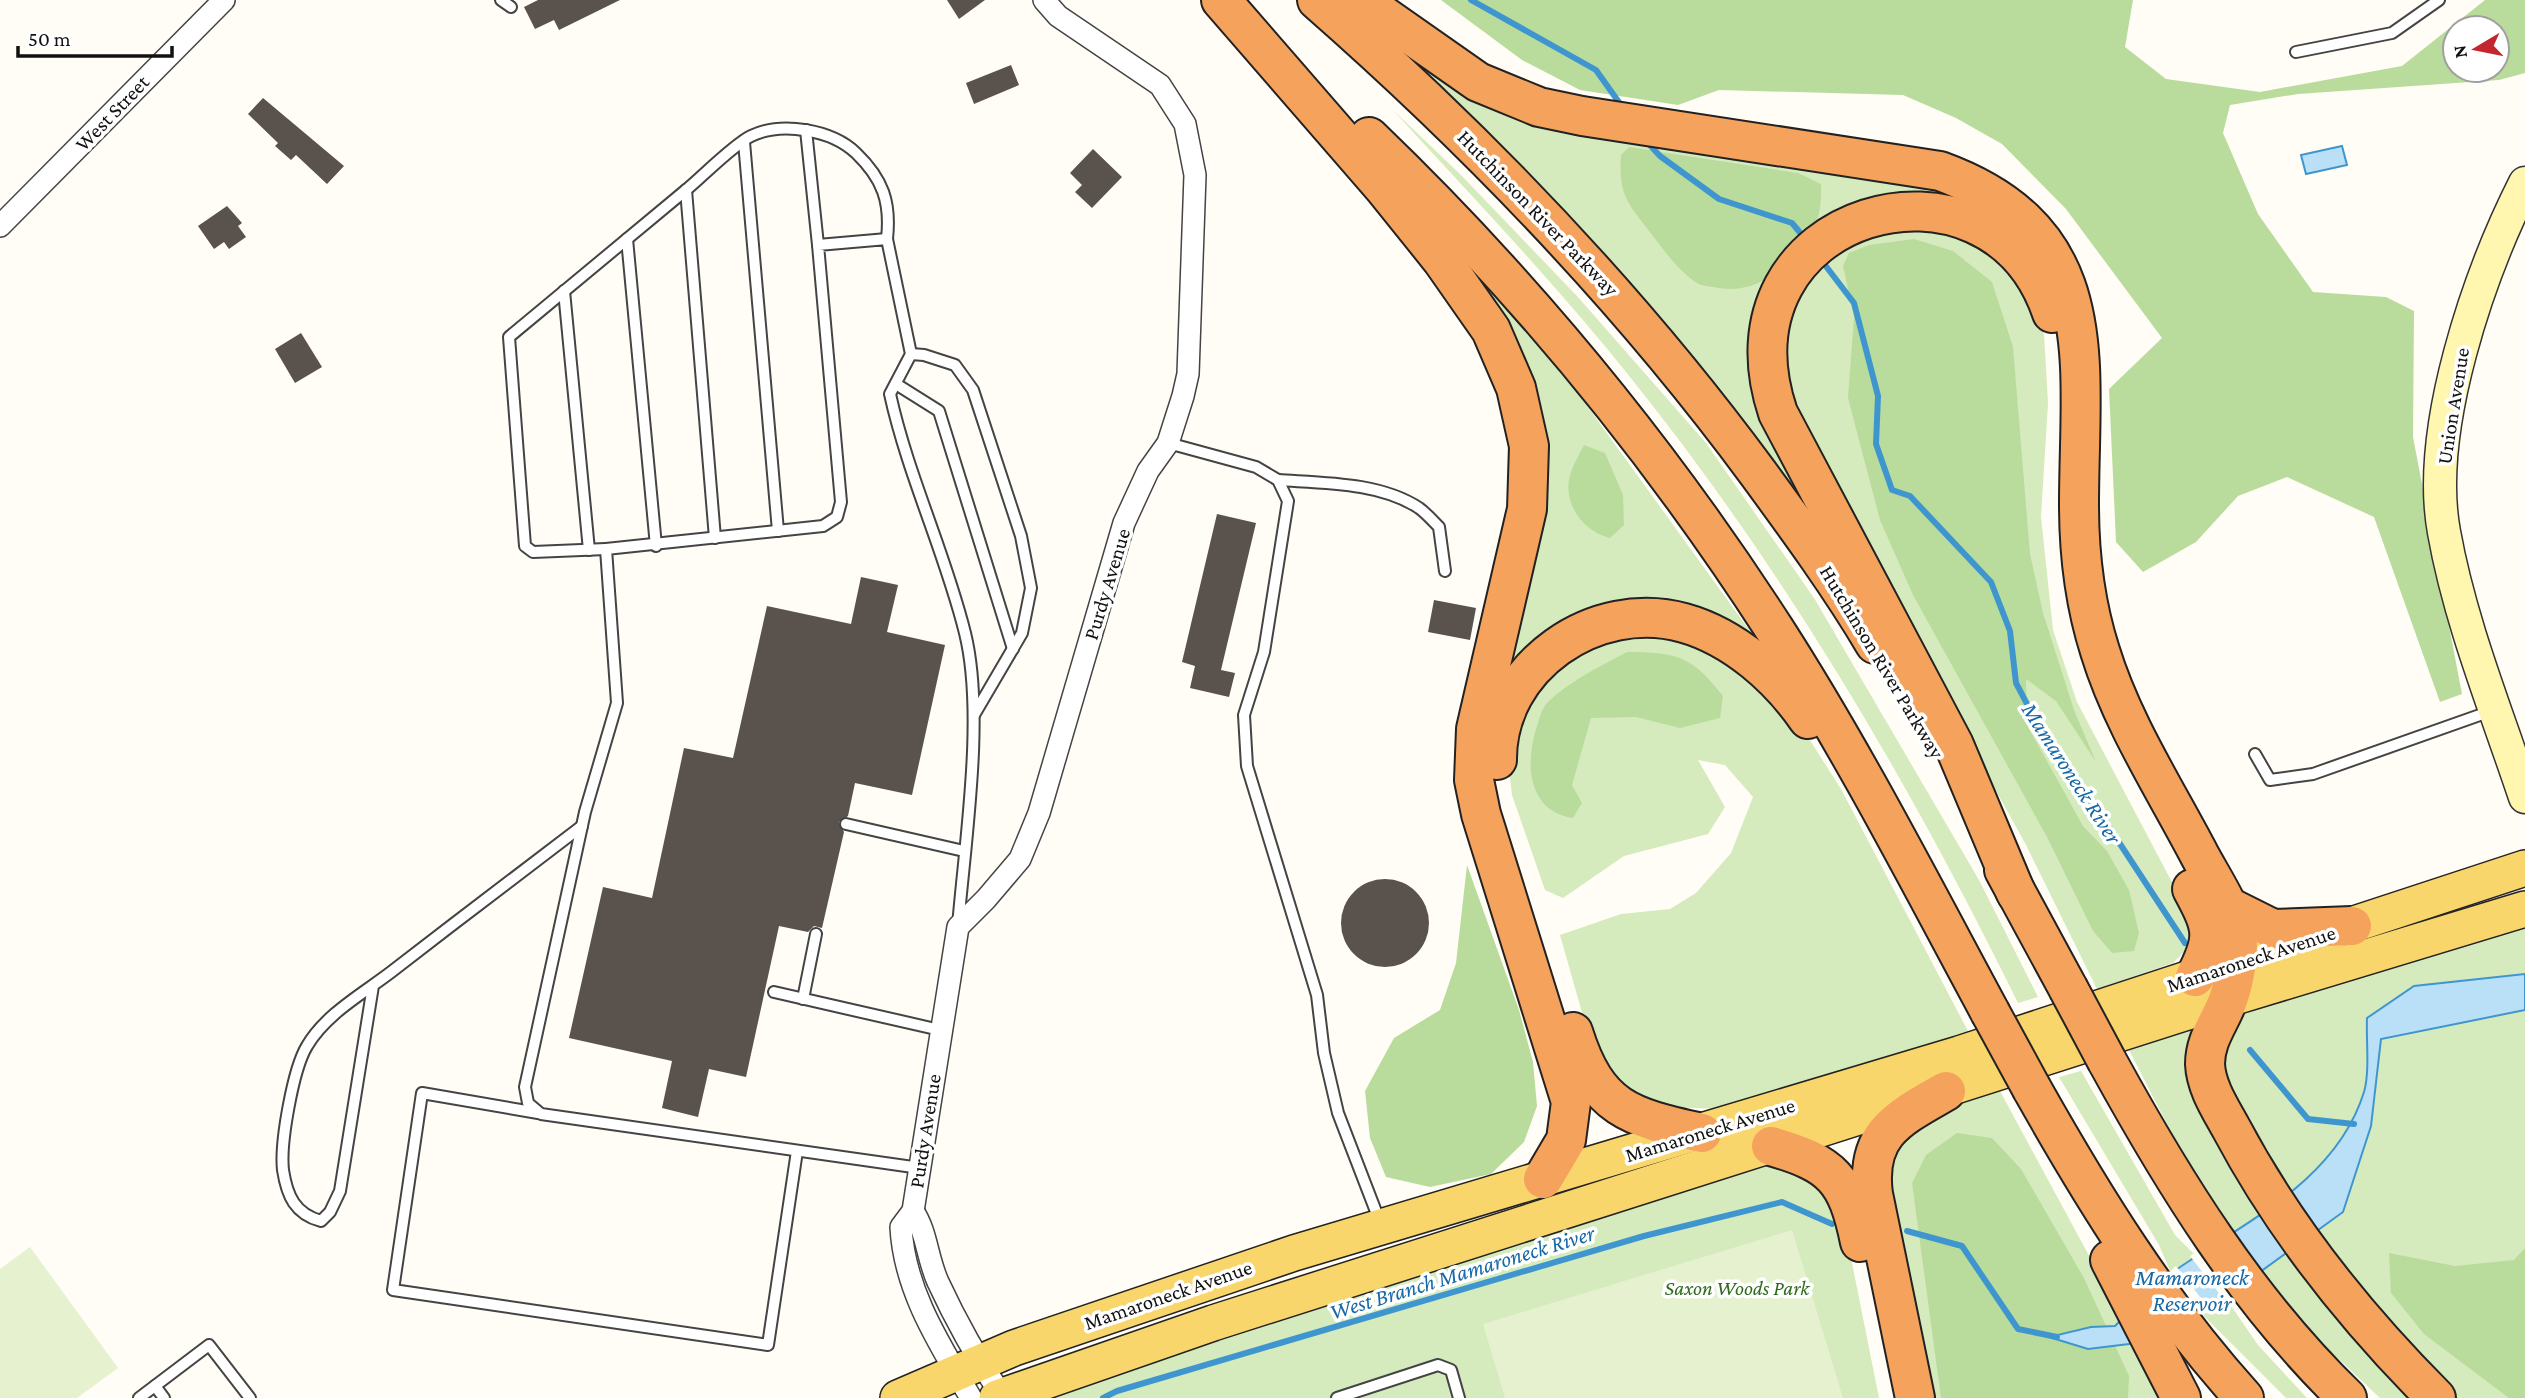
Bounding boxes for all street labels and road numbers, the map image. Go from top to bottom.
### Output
street label: West Street [70,69,155,156]
street label: Hutchinson River Parkway [1453,125,1624,301]
street label: Union Avenue [2432,346,2474,466]
street label: Purdy Avenue [1079,525,1135,643]
street label: Hutchinson River Parkway [1815,561,1949,763]
street label: Mamaroneck Avenue [2164,920,2338,998]
street label: Purdy Avenue [904,1072,946,1190]
street label: Mamaroneck Avenue [1622,1093,1798,1167]
street label: Mamaroneck Avenue [1081,1255,1255,1335]

